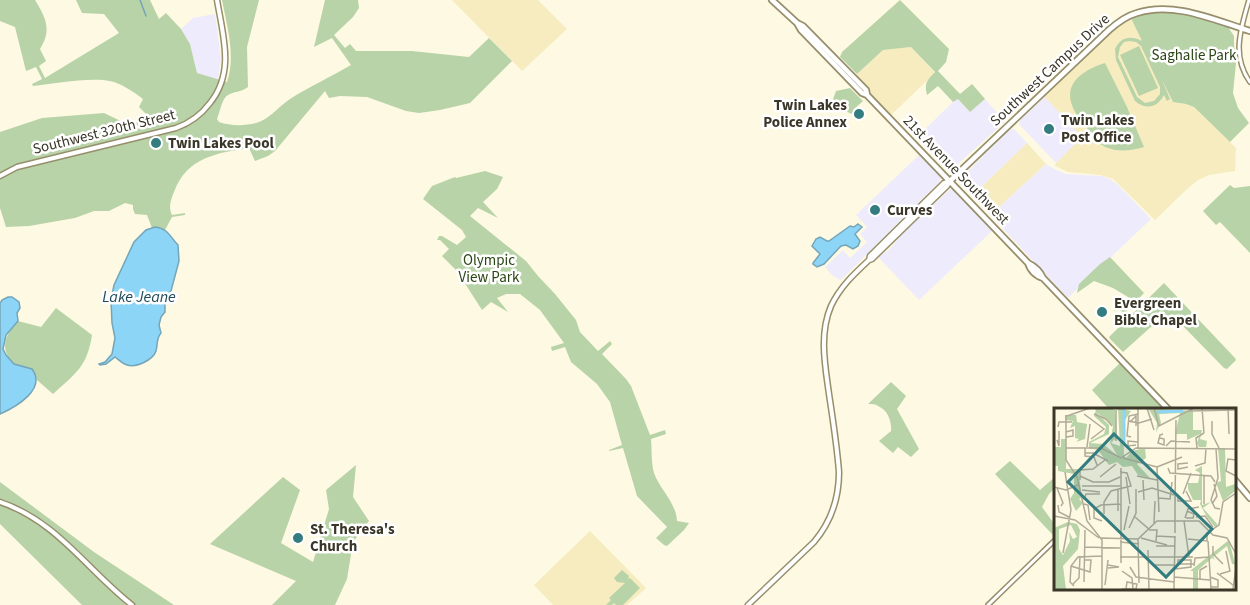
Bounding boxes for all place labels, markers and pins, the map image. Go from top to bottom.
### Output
place label: Twin Lakes Police Annex [763,95,847,133]
marker: Twin Lakes Police Annex [852,107,866,121]
place label: Twin Lakes Post Office [1061,110,1135,148]
marker: Twin Lakes Post Office [1042,122,1056,136]
place label: Twin Lakes Pool [168,133,275,154]
marker: Twin Lakes Pool [149,136,163,150]
place label: Curves [887,200,933,221]
marker: Curves [868,203,882,217]
place label: Evergreen Bible Chapel [1114,293,1197,331]
marker: Evergreen Bible Chapel [1095,305,1109,319]
place label: St. Theresa's Church [310,519,395,557]
marker: St. Theresa's Church [291,531,305,545]

